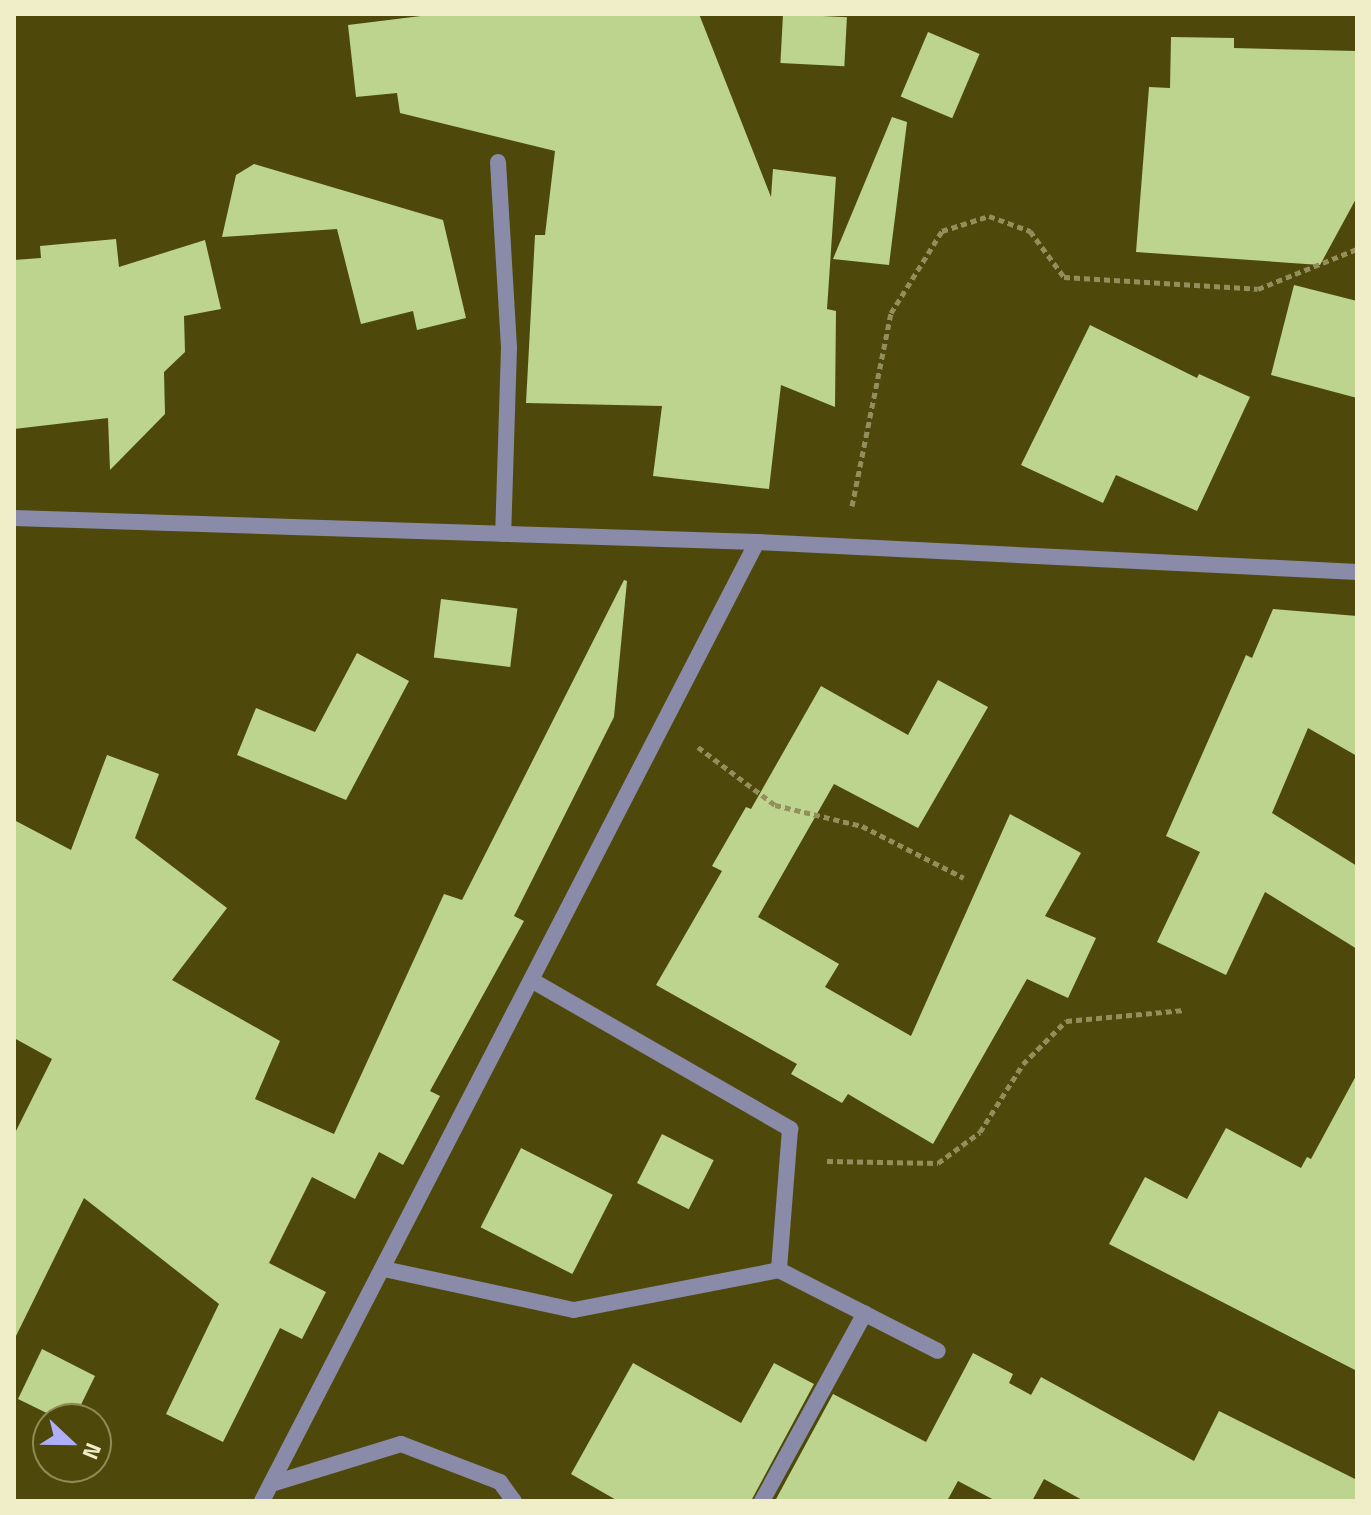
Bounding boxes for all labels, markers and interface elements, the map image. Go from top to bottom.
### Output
north arrow [32,1403,112,1483]
text: N [74,1438,111,1465]

